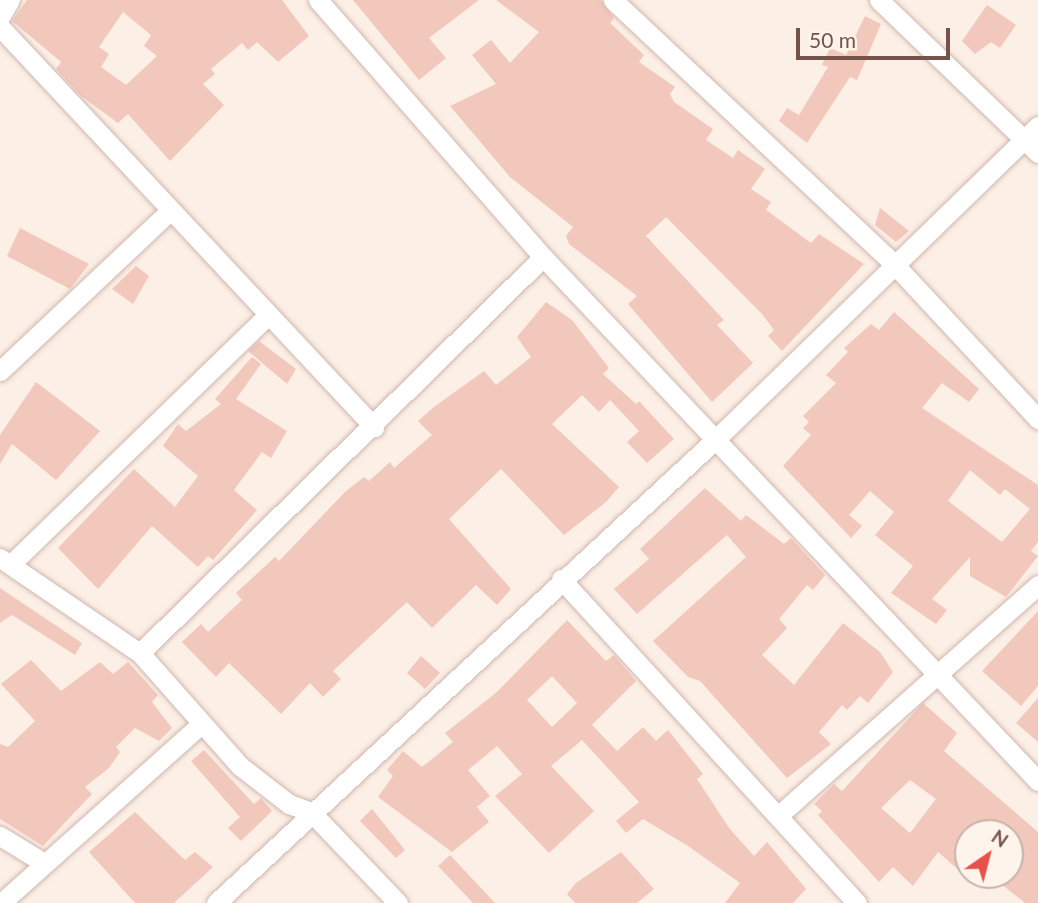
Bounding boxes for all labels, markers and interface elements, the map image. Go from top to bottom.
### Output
scale bar [800,14,954,58]
text: 50 m [809,27,856,52]
north arrow [954,819,1024,889]
text: N [988,824,1013,852]

